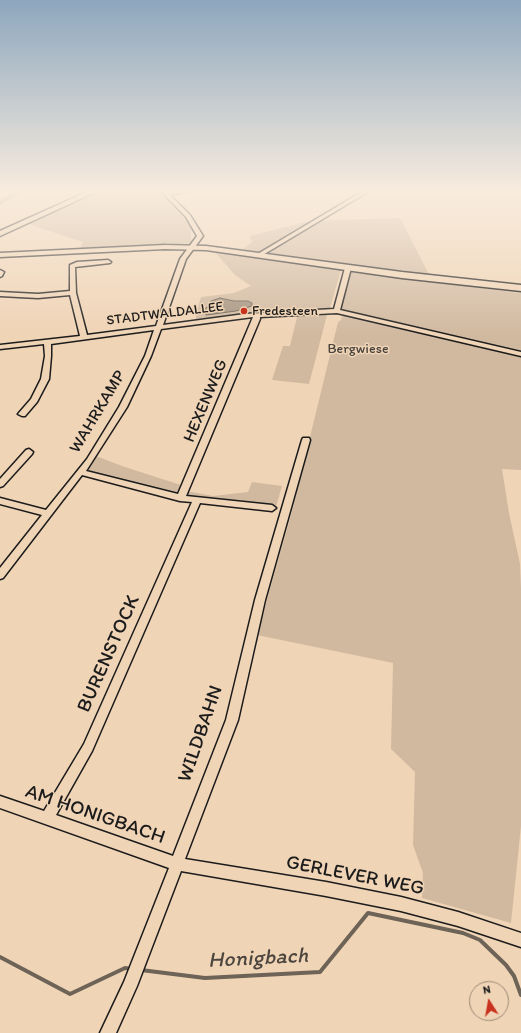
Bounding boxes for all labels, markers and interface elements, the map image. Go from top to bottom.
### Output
street label: STADTWALDALLEE [106,298,224,330]
place label: Fredesteen [252,303,318,319]
marker: Fredesteen [239,306,249,316]
park label: Bergwiese [327,341,389,357]
street label: HEXENWEG [179,356,233,446]
street label: WAHRKAMP [65,367,131,457]
street label: BURENSTOCK [72,592,146,716]
street label: WILDBAHN [173,682,229,786]
street label: AM HONIGBACH [22,780,168,850]
street label: GERLEVER WEG [284,851,426,901]
water label: Honigbach [207,943,309,975]
north arrow [469,981,509,1021]
text: N [482,983,492,997]

